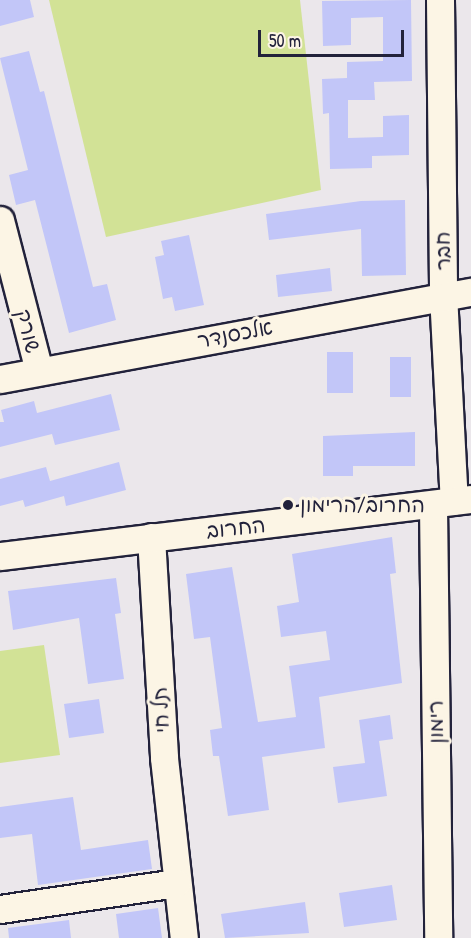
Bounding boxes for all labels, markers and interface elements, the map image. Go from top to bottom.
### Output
scale bar [261,18,406,56]
text: 50 m [269,28,301,53]
street label: חבר [430,231,456,271]
street label: שורק [10,307,46,355]
street label: אלכסנדר [195,314,275,354]
place label: החרוב/הרימון [300,492,425,518]
marker: החרוב/הרימון [281,498,295,512]
street label: החרוב [205,512,267,544]
street label: תל חי [147,686,175,734]
street label: רימון [423,700,449,744]

